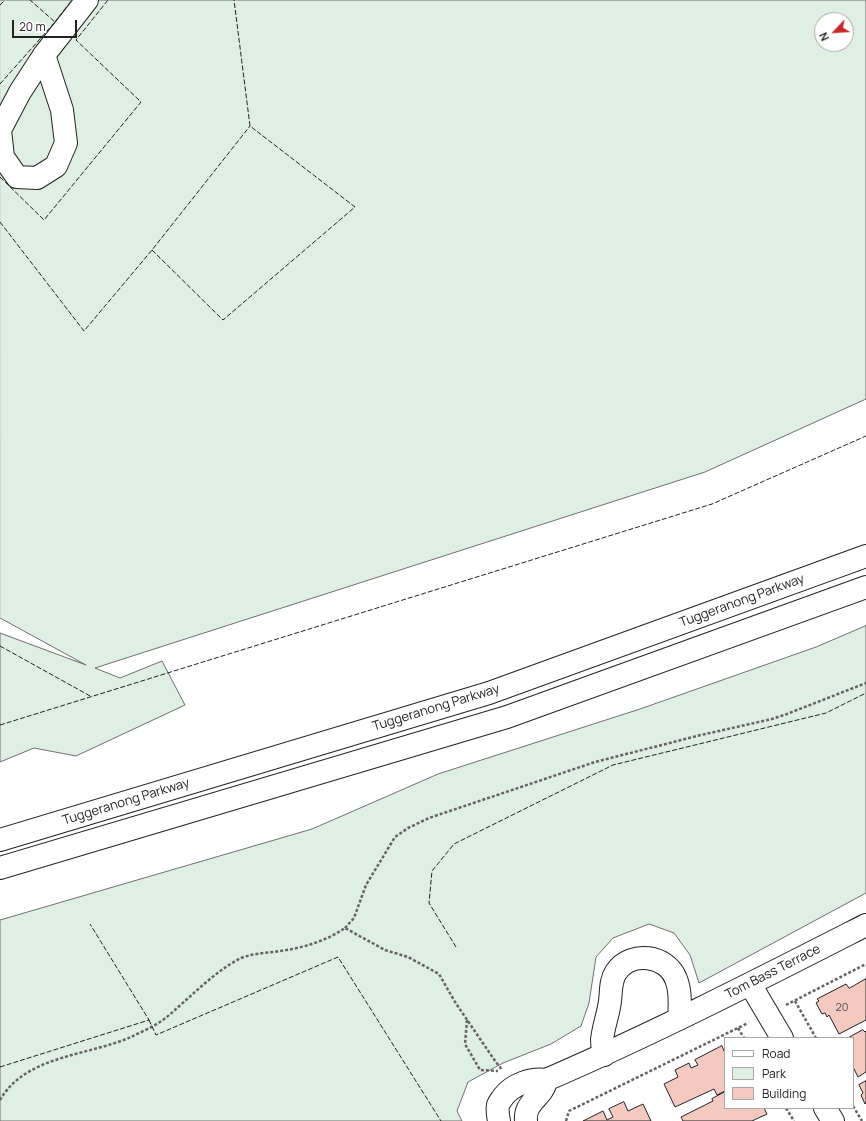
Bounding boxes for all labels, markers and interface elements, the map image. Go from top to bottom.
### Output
scale bar [14,12,79,38]
north arrow [814,12,854,52]
text: 20 m [19,18,46,35]
text: N [815,30,832,44]
street label: Tuggeranong Parkway [677,571,807,631]
street label: Tuggeranong Parkway [371,681,501,735]
street label: Tuggeranong Parkway [61,775,191,829]
street label: Tom Bass Terrace [723,941,823,1003]
house number: 20 [836,1001,848,1015]
legend [724,1037,854,1109]
text: Road [762,1045,790,1062]
text: Park [762,1065,786,1082]
text: Building [762,1085,806,1102]

